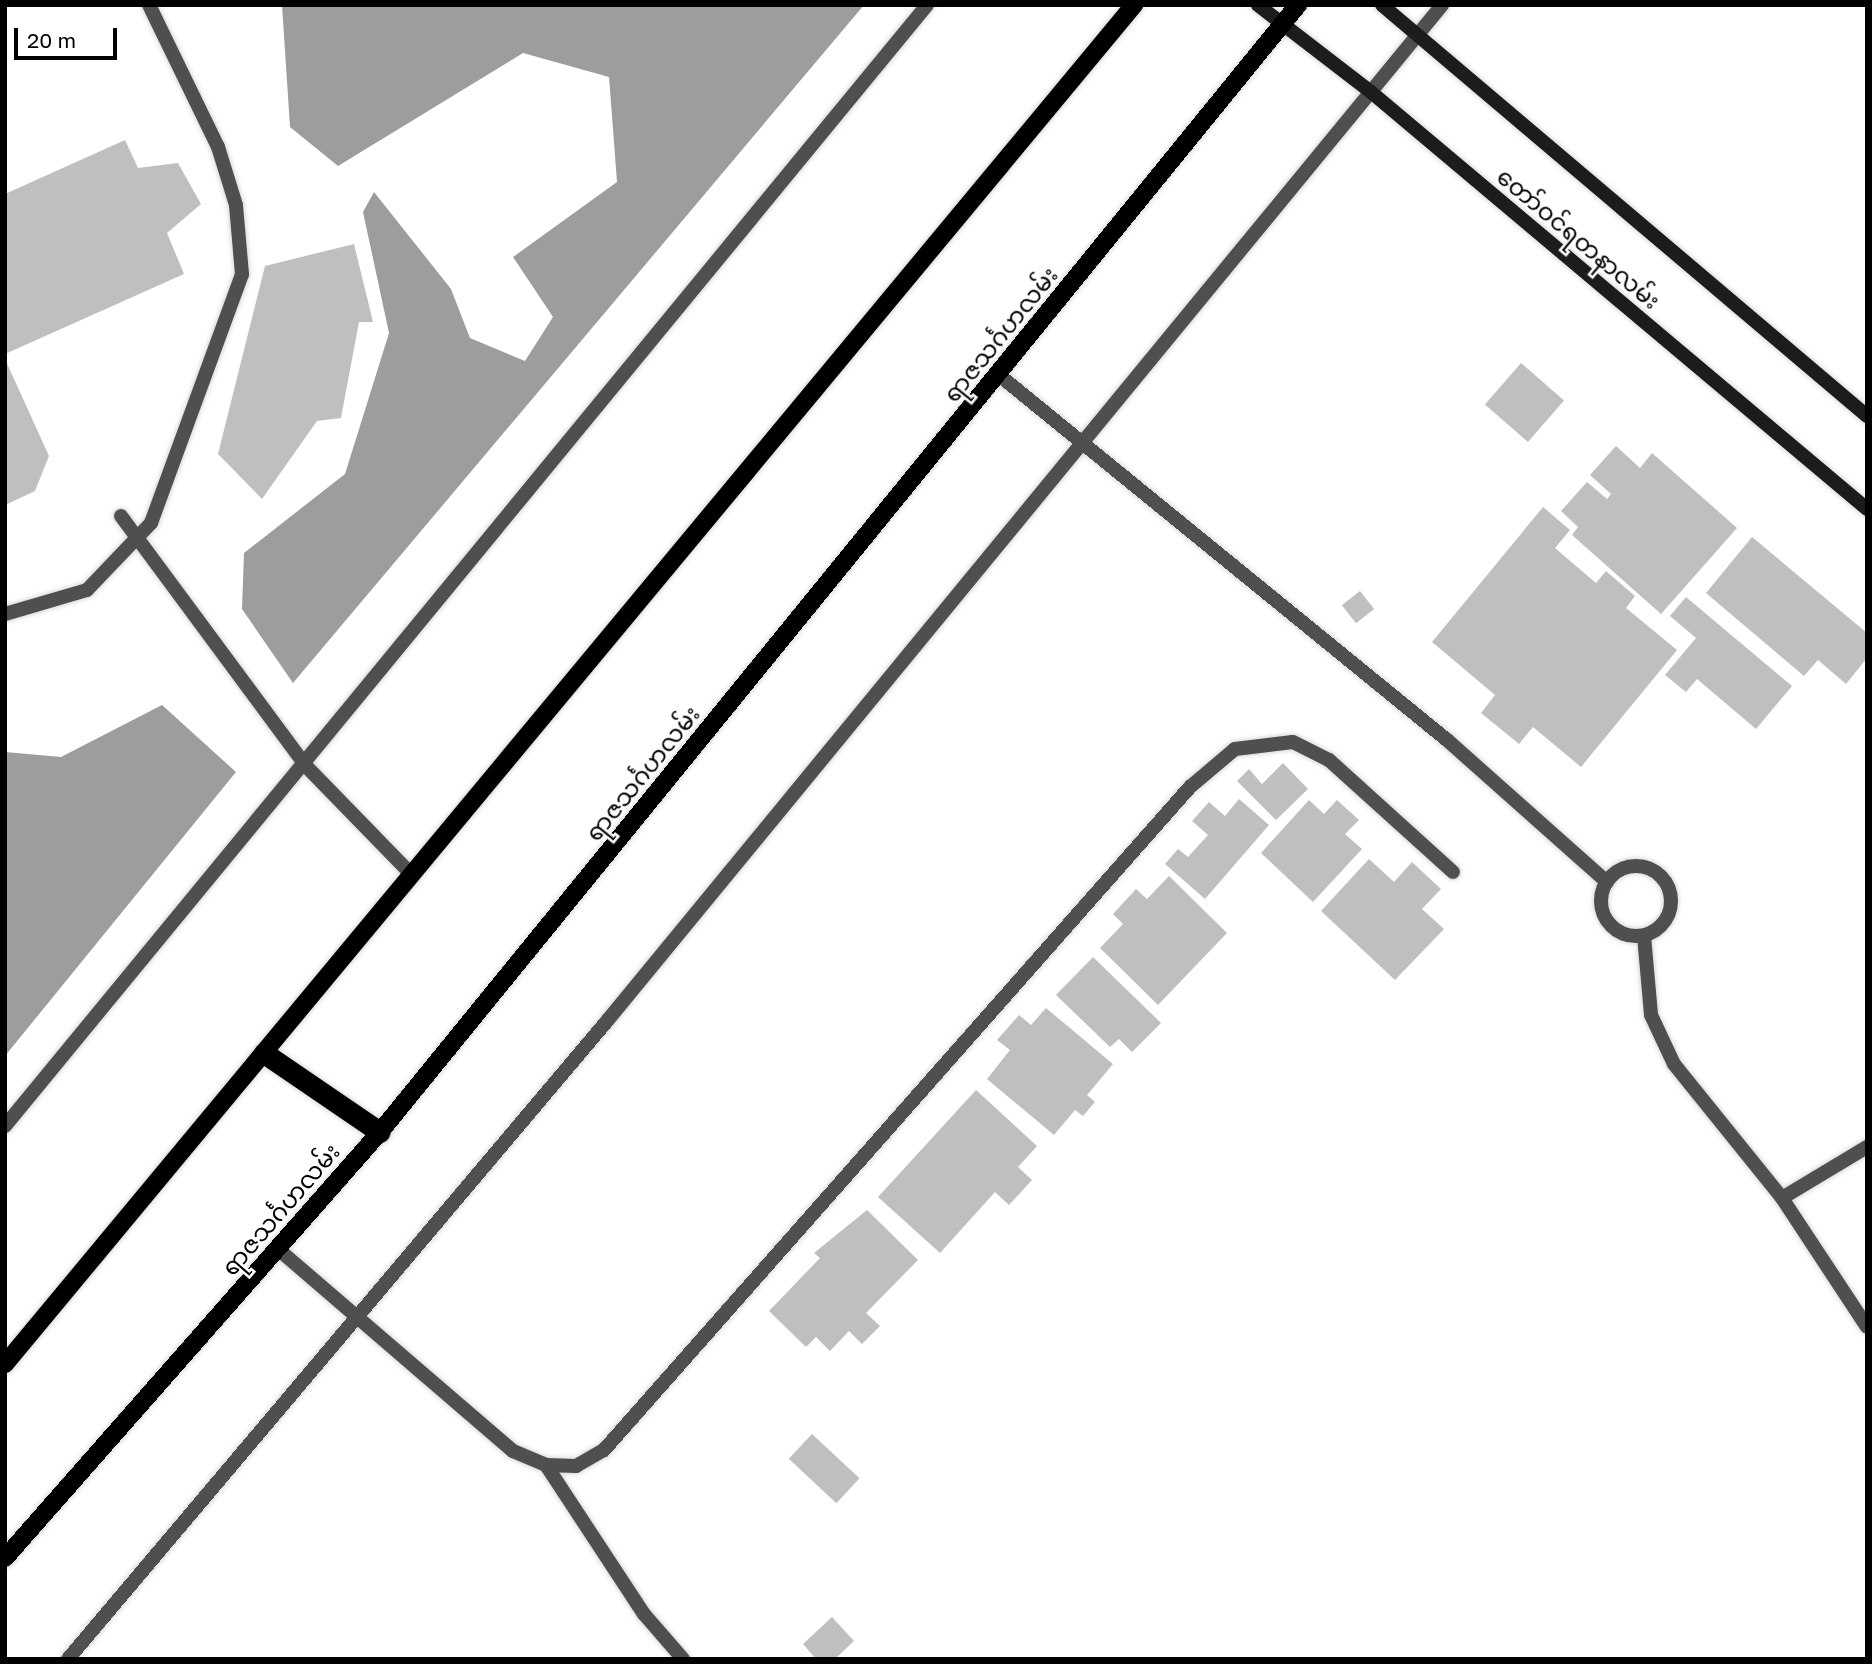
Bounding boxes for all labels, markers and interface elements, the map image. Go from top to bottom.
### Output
scale bar [18,14,121,58]
text: 20 m [27,27,76,53]
street label: တော်ဝင်ရတနာလမ်း [1492,161,1666,315]
street label: ရာဇသင်္ဂဟလမ်း [937,261,1063,407]
street label: ရာဇသင်္ဂဟလမ်း [579,700,705,846]
street label: ရာဇသင်္ဂဟလမ်း [215,1137,345,1281]

